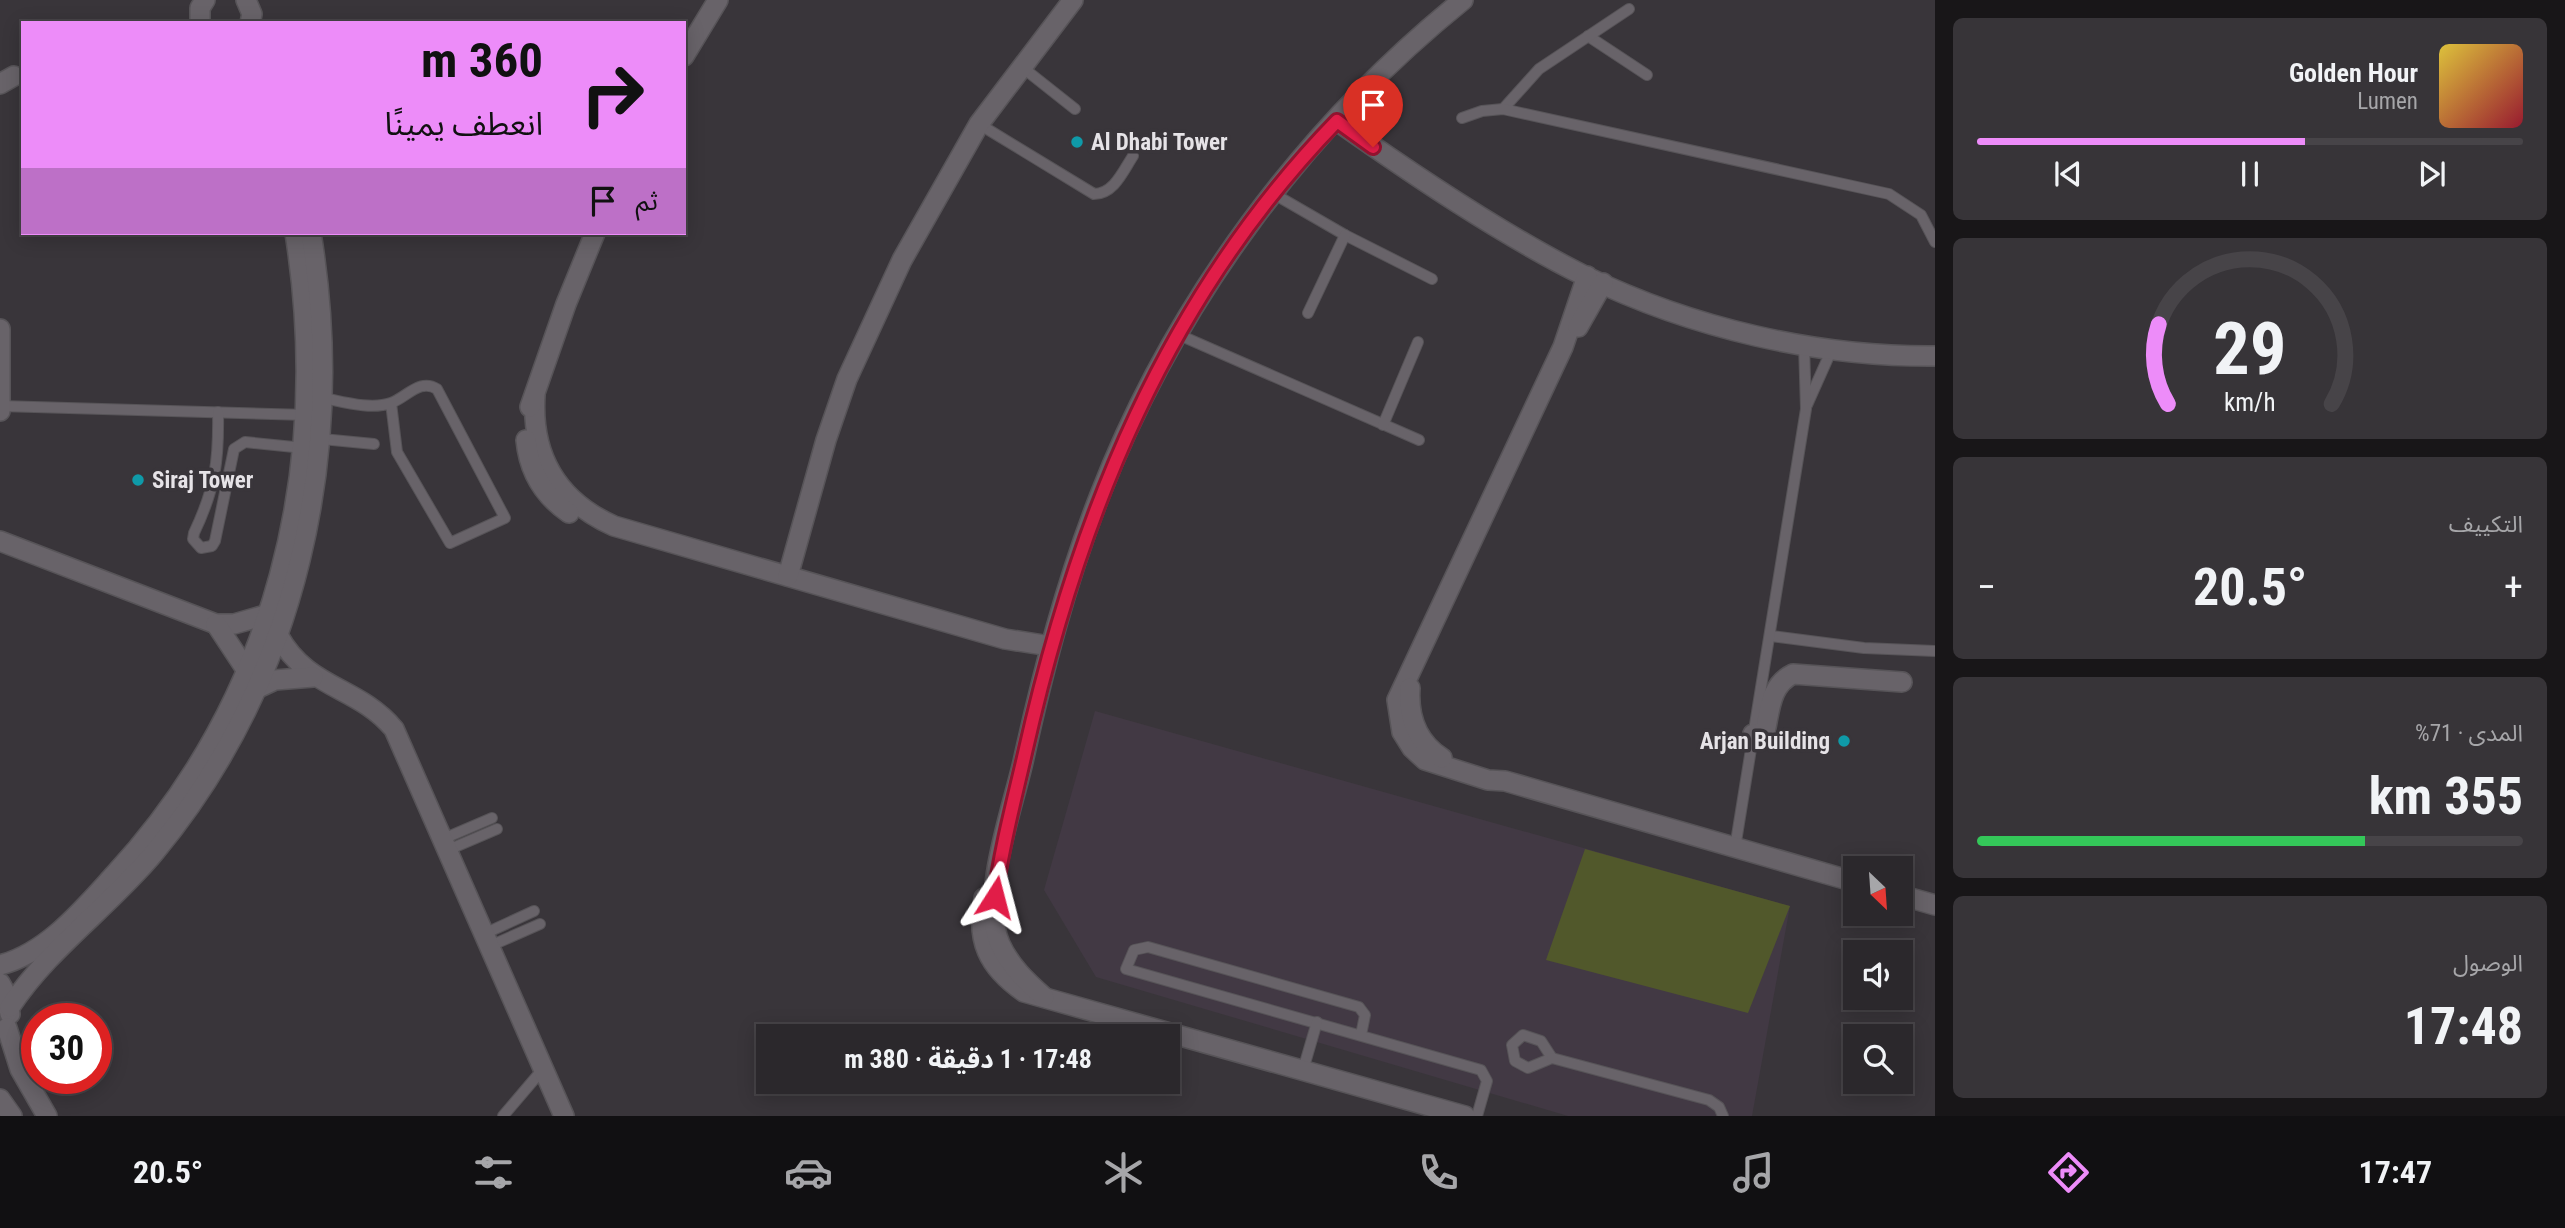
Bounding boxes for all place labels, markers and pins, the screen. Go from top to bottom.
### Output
pin [1343,75,1403,147]
place label: Al Dhabi Tower [1091,129,1228,156]
marker: Al Dhabi Tower [1069,134,1085,150]
place label: Siraj Tower [152,467,254,494]
marker: Siraj Tower [130,472,146,488]
place label: Arjan Building [1700,728,1830,755]
marker: Arjan Building [1836,733,1852,749]

